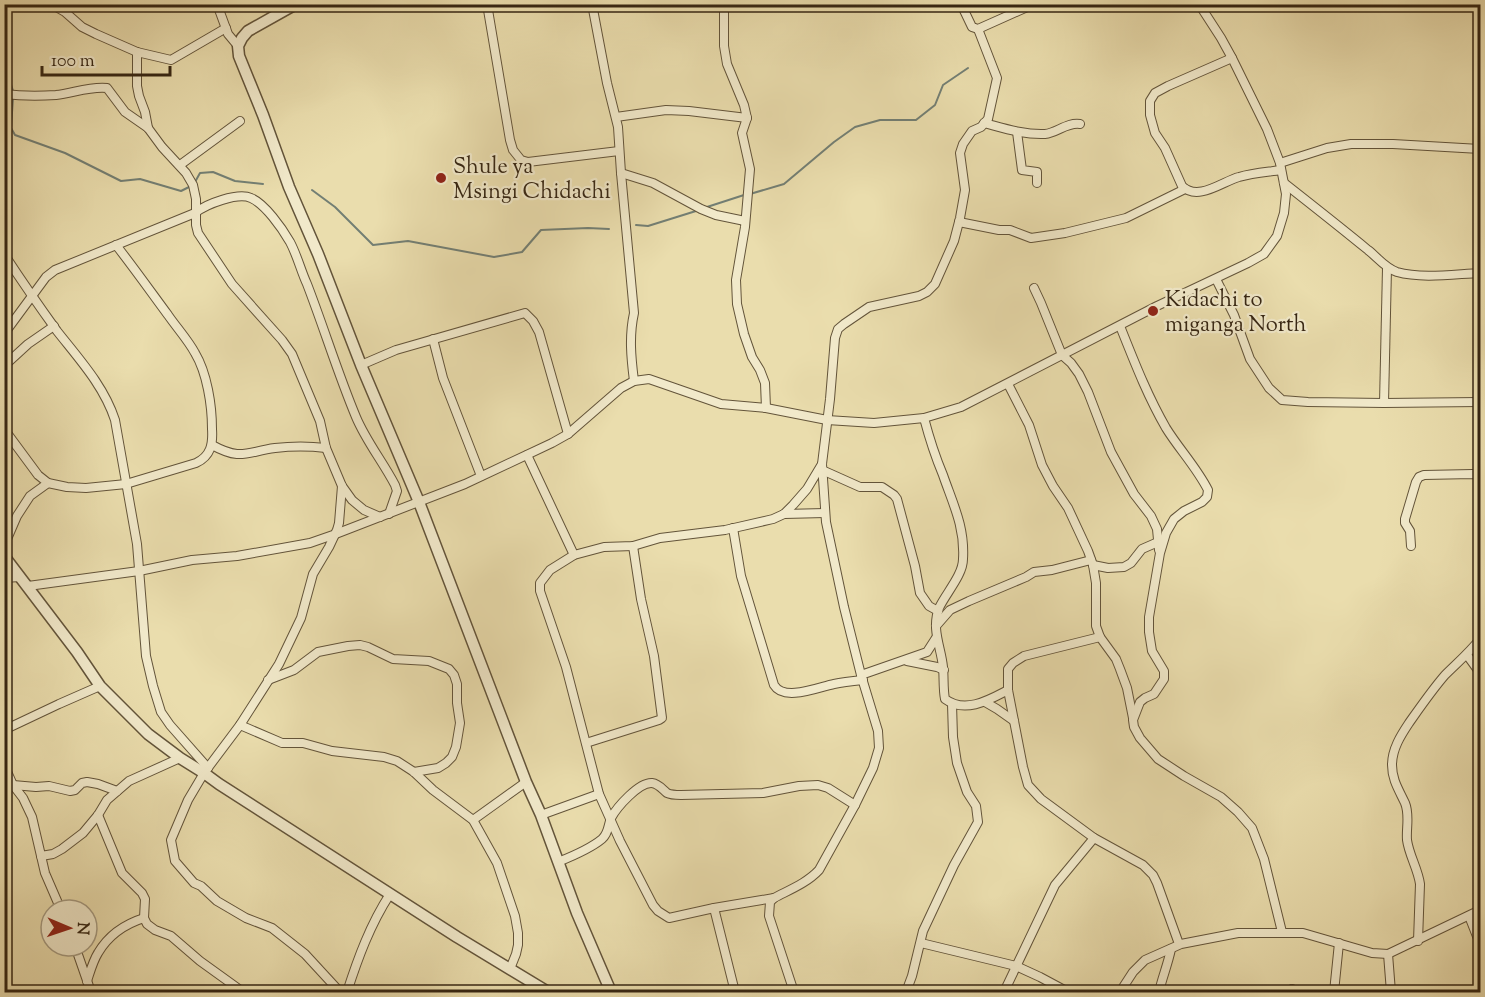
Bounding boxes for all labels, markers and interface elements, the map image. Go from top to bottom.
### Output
scale bar [42,39,170,77]
text: 100 m [51,49,95,75]
place label: Shule ya Msingi Chidachi [453,152,611,209]
marker: Shule ya Msingi Chidachi [434,171,448,185]
place label: Kidachi to miganga North [1165,285,1307,342]
marker: Kidachi to miganga North [1146,304,1160,318]
north arrow [39,898,99,958]
text: N [70,922,93,935]

